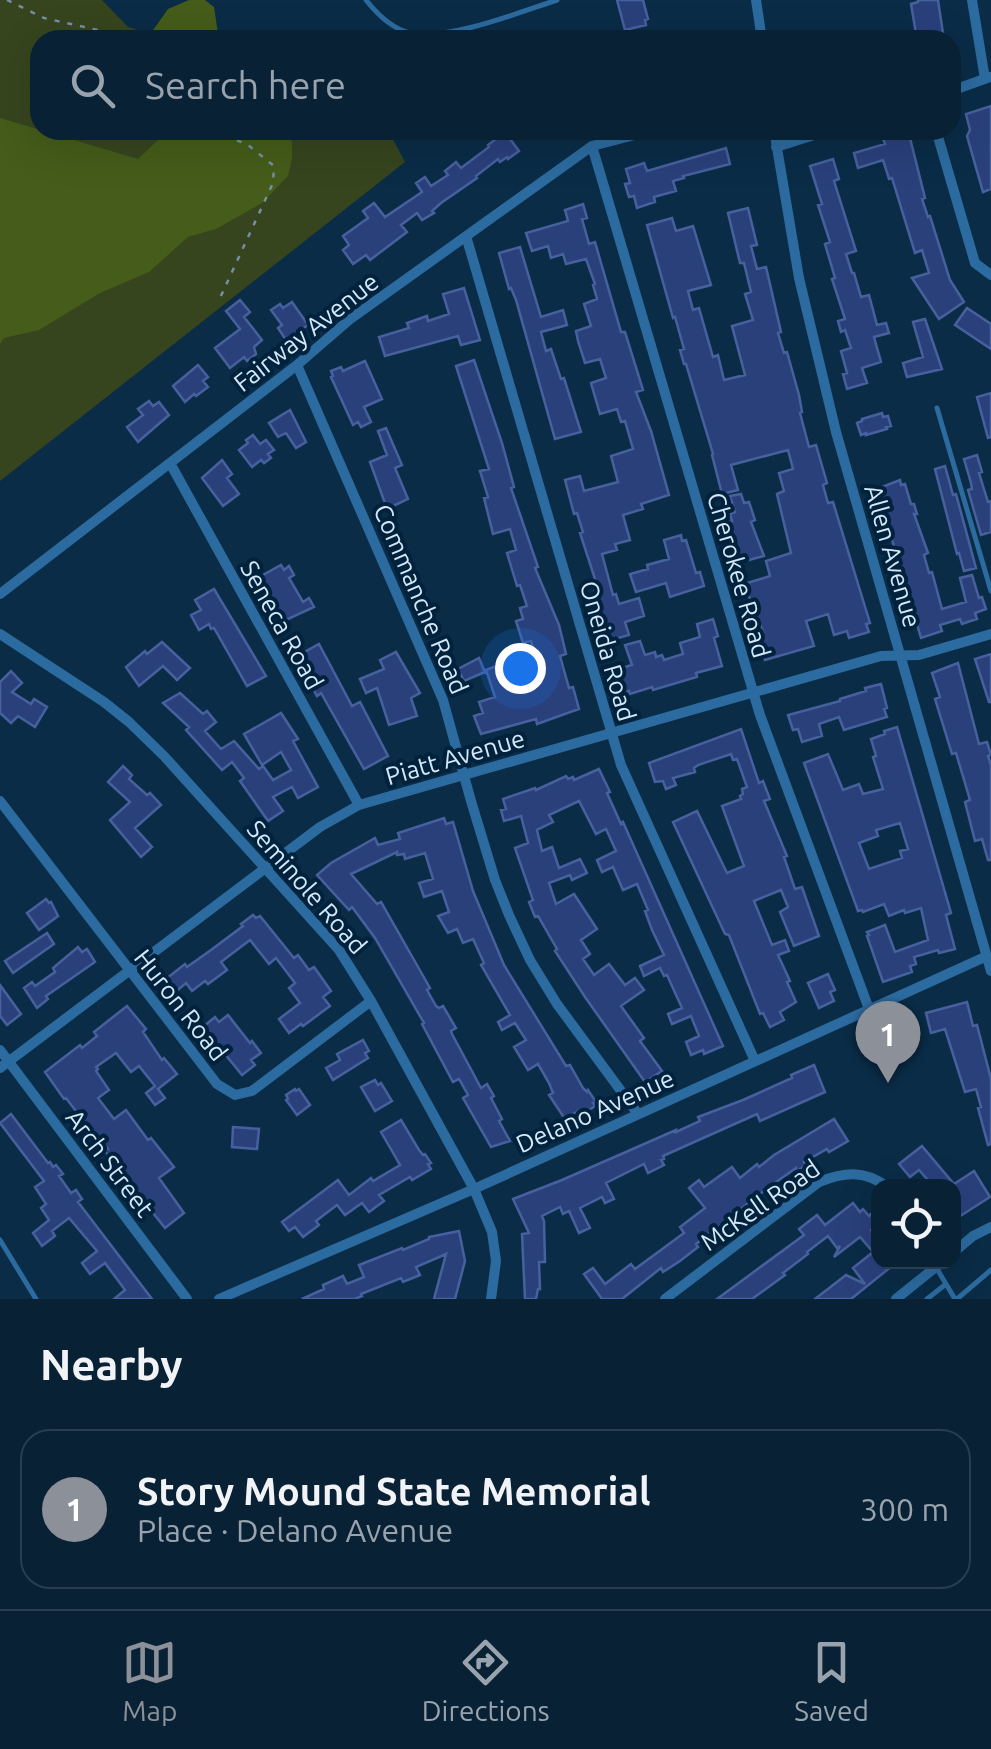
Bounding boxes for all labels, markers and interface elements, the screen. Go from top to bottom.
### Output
search box [30,30,961,140]
icon: search [65,58,120,113]
text: Search here [145,64,346,106]
street label: Fairway Avenue [228,267,384,397]
street label: Allen Avenue [859,481,927,631]
street label: Cherokee Road [702,489,776,661]
street label: Commanche Road [368,500,474,698]
street label: Seneca Road [235,556,329,694]
street label: Oneida Road [575,578,641,724]
your location [495,643,546,694]
street label: Piatt Avenue [382,724,528,790]
street label: Seminole Road [242,815,372,959]
street label: Huron Road [129,944,233,1066]
pin: 1 [856,1000,920,1083]
street label: Delano Avenue [512,1064,678,1158]
street label: Arch Street [61,1104,160,1222]
street label: McKell Road [695,1154,825,1256]
map controls [871,1179,961,1269]
button: locate [871,1179,961,1269]
text: Nearby [40,1341,183,1388]
text: Story Mound State Memorial [137,1470,650,1512]
text: 1 [65,1491,84,1527]
text: 300 m [860,1491,949,1527]
text: Place · Delano Avenue [137,1512,453,1548]
tab: Map [122,1635,177,1726]
tab: Directions [422,1635,550,1726]
tab: Saved [794,1635,869,1726]

